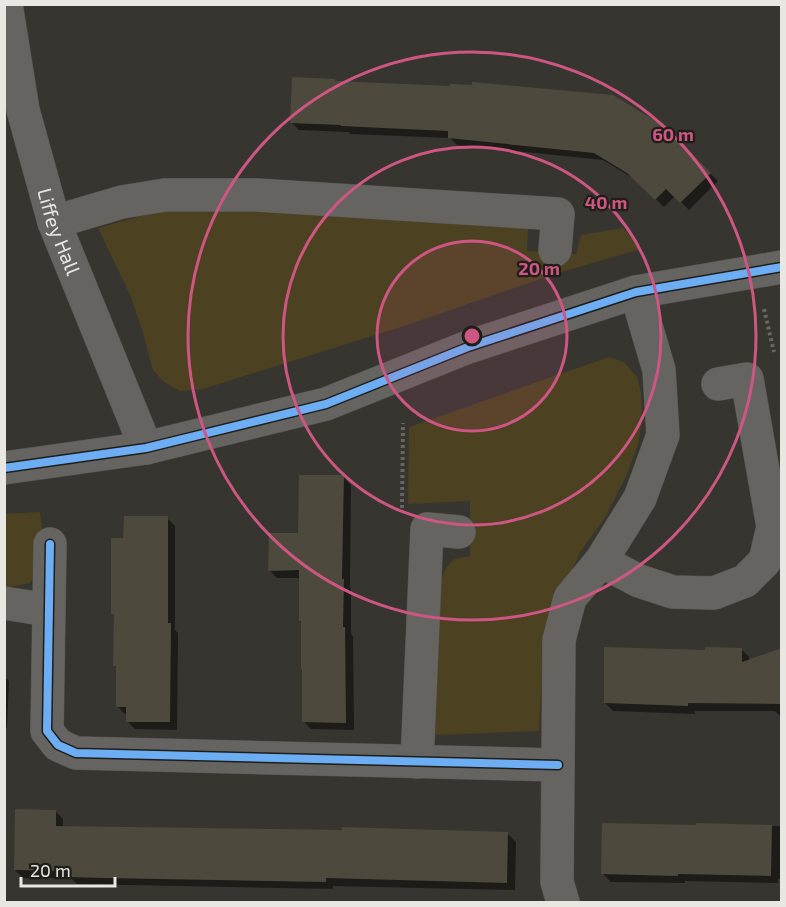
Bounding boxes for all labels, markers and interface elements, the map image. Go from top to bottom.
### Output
text: 60 m [652,123,694,145]
street label: Liffey Hall [33,185,86,278]
text: 40 m [585,191,627,213]
text: 20 m [518,257,560,279]
centre of rings [462,326,482,346]
scale bar [21,850,116,888]
text: 20 m [30,859,71,881]

